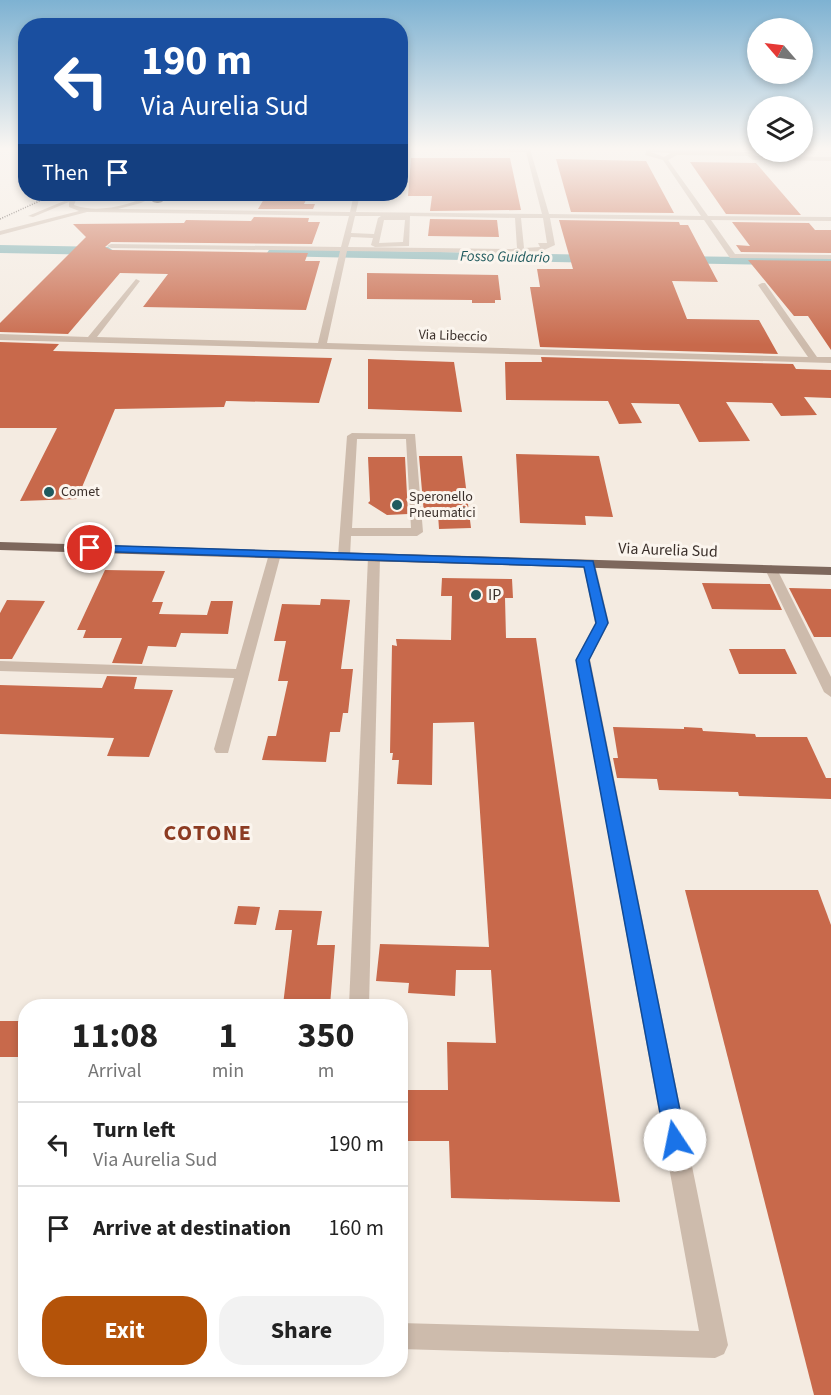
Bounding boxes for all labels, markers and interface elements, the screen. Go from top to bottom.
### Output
north arrow [747,18,813,84]
map controls [747,18,813,162]
text: 190 m [141,31,252,91]
icon: left [42,42,120,120]
text: Via Aurelia Sud [141,87,309,126]
button: layers [747,96,813,162]
icon: arrive [101,156,134,189]
text: Then [42,157,89,189]
water label: Fosso Guidario [460,246,551,268]
street label: Via Libeccio [418,325,488,347]
place label: Comet [61,482,100,502]
marker: Comet [42,485,56,499]
place label: Speronello Pneumatici [409,487,476,523]
marker: Speronello Pneumatici [390,498,404,512]
pin [64,522,115,573]
icon: arrive [73,531,106,564]
street label: Via Aurelia Sud [618,537,718,563]
place label: IP [488,584,501,606]
marker: IP [469,588,483,602]
district label: COTONE [164,817,252,849]
text: 11:08 [71,1010,158,1061]
text: 1 [218,1010,237,1061]
text: 350 [298,1010,355,1061]
text: Arrival [88,1057,142,1085]
text: min [212,1057,244,1085]
text: m [318,1057,334,1085]
position arrow [643,1108,707,1172]
text: Turn left [93,1114,175,1146]
icon: left [42,1128,75,1161]
text: 190 m [329,1128,384,1160]
text: Via Aurelia Sud [93,1146,217,1174]
icon: arrive [42,1212,75,1245]
text: Arrive at destination [93,1212,291,1244]
text: 160 m [329,1212,384,1244]
button: Exit [42,1296,207,1365]
button: Share [219,1296,384,1365]

